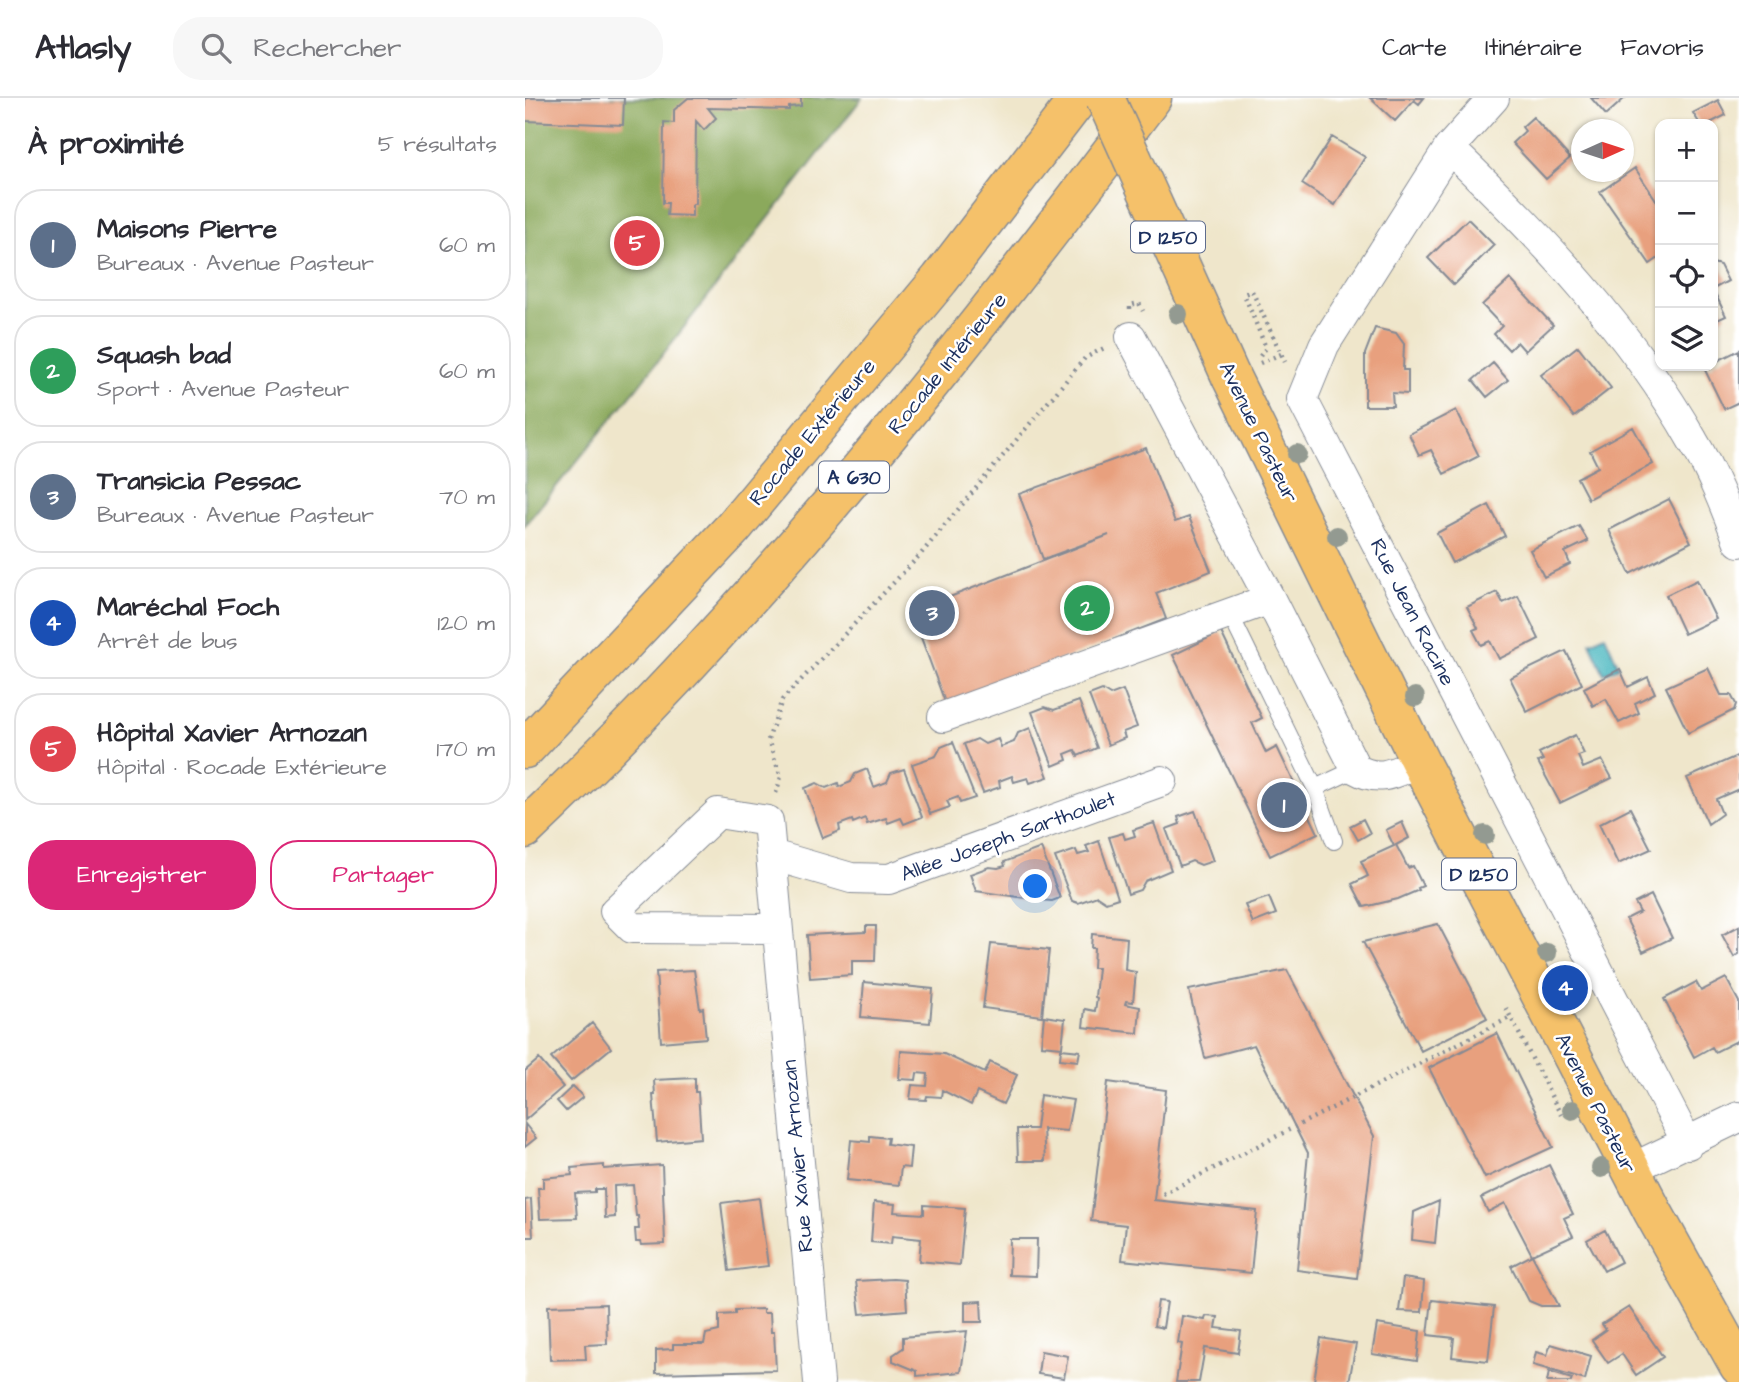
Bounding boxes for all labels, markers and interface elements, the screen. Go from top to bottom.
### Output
search box [173,17,663,80]
text: Atlasly [35,25,131,71]
icon: search [197,29,235,67]
text: Rechercher [253,30,401,66]
text: Carte [1382,31,1447,65]
text: Itinéraire [1485,31,1582,65]
text: Favoris [1620,31,1704,65]
north arrow [1571,119,1634,182]
map controls [1655,119,1718,371]
button: + [1655,119,1718,182]
text: À proximité [28,123,184,165]
text: 5 résultats [378,128,497,160]
button: − [1655,182,1718,245]
text: Maisons Pierre [97,211,277,247]
pin: 5 [614,217,660,269]
road number: D 1250 [1131,222,1205,252]
text: 1 [52,229,54,261]
text: 60 m [439,229,495,261]
button: locate [1655,245,1718,308]
text: Bureaux · Avenue Pasteur [97,247,374,279]
street label: Rocade Intérieure [881,286,1014,440]
button: layers [1655,308,1718,371]
text: Squash bad [97,337,231,373]
street label: Rocade Extérieure [742,353,882,512]
text: 2 [46,355,60,387]
text: 60 m [439,355,495,387]
street label: Avenue Pasteur [1212,357,1305,508]
text: Sport · Avenue Pasteur [97,373,349,405]
road number: A 630 [819,462,889,492]
text: Transicia Pessac [97,463,301,499]
text: 3 [47,481,59,513]
text: 70 m [439,481,495,513]
text: Bureaux · Avenue Pasteur [97,499,374,531]
street label: Rue Jean Racine [1363,534,1462,691]
pin: 2 [1064,582,1110,634]
pin: 3 [909,587,955,639]
text: Maréchal Foch [97,589,279,625]
text: 4 [45,607,61,639]
text: 120 m [437,607,495,639]
text: Arrêt de bus [97,625,238,657]
text: Hôpital Xavier Arnozan [97,715,367,751]
text: 5 [45,733,61,765]
text: 170 m [436,733,495,765]
text: Hôpital · Rocade Extérieure [97,751,387,783]
pin: 1 [1261,779,1307,831]
street label: Allée Joseph Sarthoulet [897,784,1121,890]
button: Enregistrer [28,840,256,910]
button: Partager [270,840,497,910]
road number: D 1250 [1442,859,1516,890]
your location [1018,869,1052,903]
pin: 4 [1542,962,1588,1014]
street label: Avenue Pasteur [1548,1028,1643,1178]
street label: Rue Xavier Arnozan [775,1059,820,1253]

